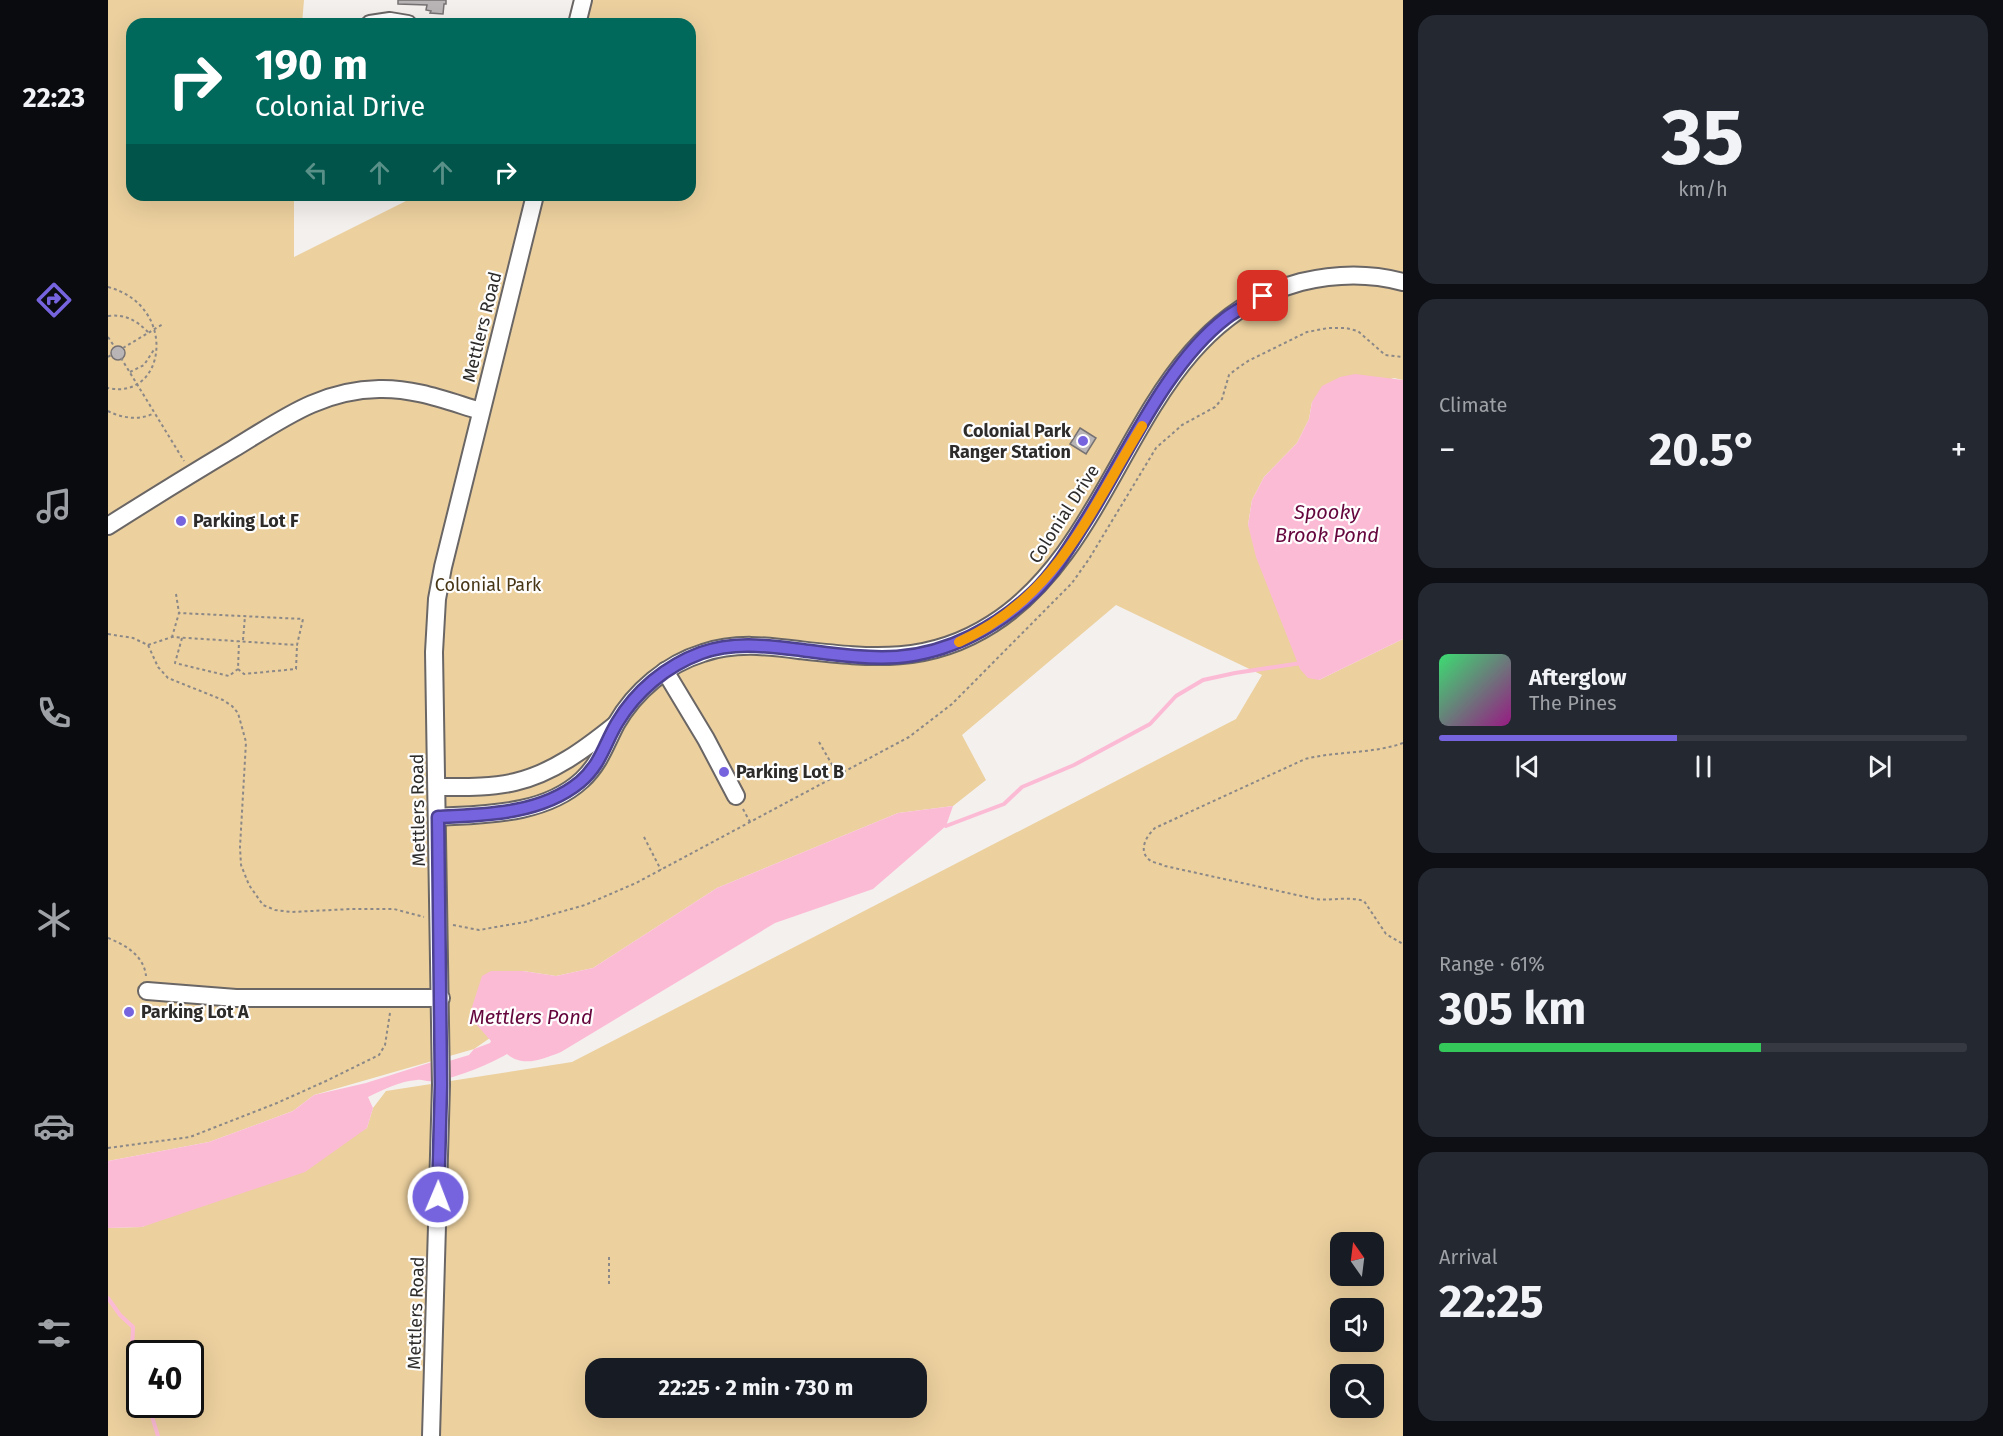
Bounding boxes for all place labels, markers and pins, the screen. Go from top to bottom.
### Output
pin [1237,270,1288,321]
place label: Colonial Park Ranger Station [949,420,1072,463]
marker: Colonial Park Ranger Station [1076,434,1090,448]
place label: Parking Lot F [193,510,299,532]
marker: Parking Lot F [174,514,188,528]
place label: Parking Lot B [736,761,844,783]
marker: Parking Lot B [717,765,731,779]
place label: Parking Lot A [141,1001,249,1023]
marker: Parking Lot A [122,1005,136,1019]

